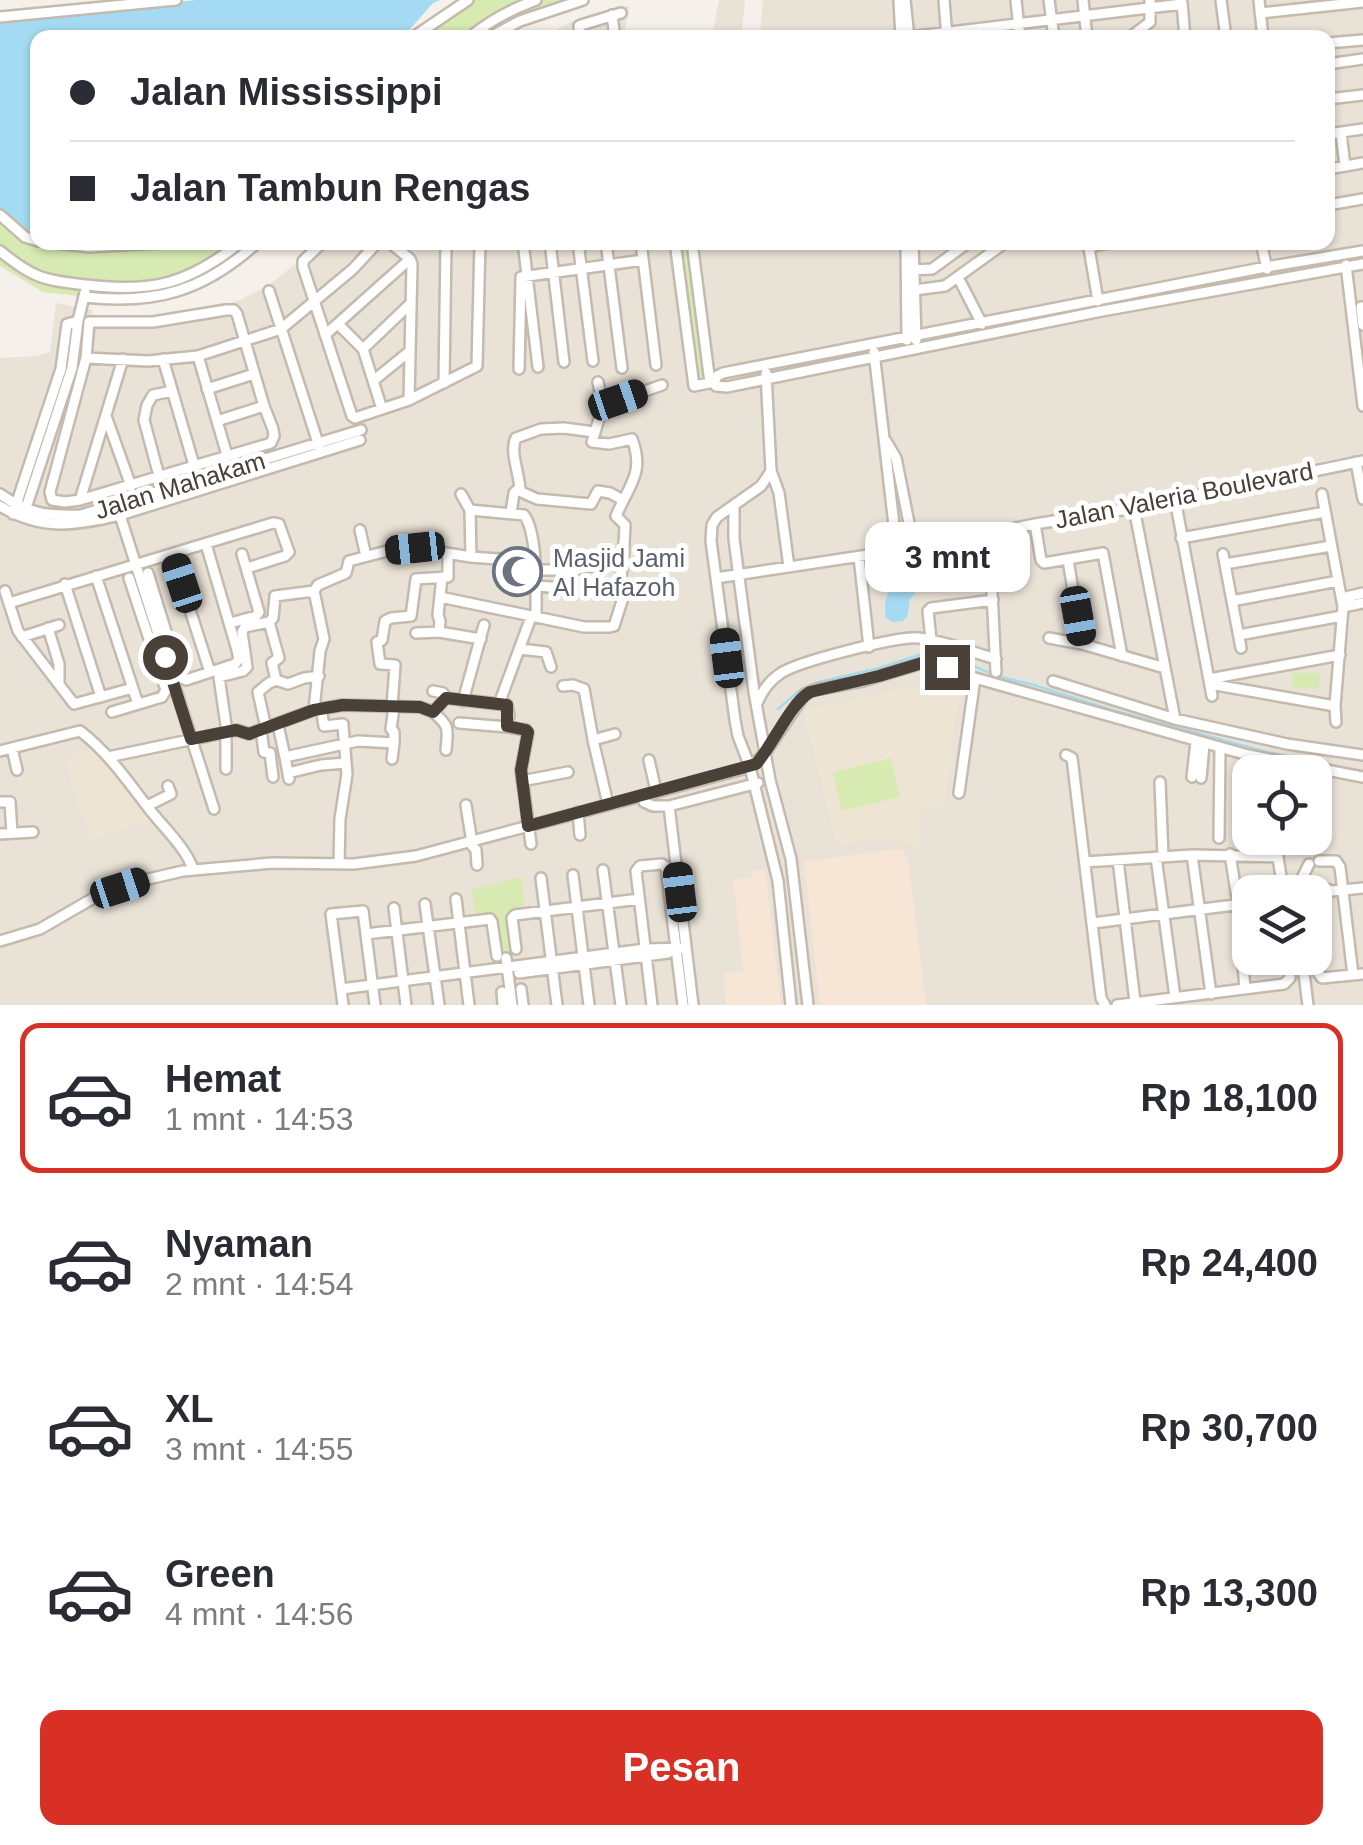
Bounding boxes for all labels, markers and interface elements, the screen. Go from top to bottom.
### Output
text: Jalan Mississippi [130,71,443,113]
text: Jalan Tambun Rengas [130,167,531,209]
car [585,376,651,424]
street label: Jalan Mahakam [92,446,268,524]
street label: Jalan Valeria Boulevard [1053,456,1315,534]
callout: 3 mnt [864,522,1030,592]
car [384,530,446,566]
text: 3 mnt [905,539,990,575]
place label: Masjid Jami Al Hafazoh [553,544,685,601]
mosque icon: Masjid Jami Al Hafazoh [492,546,544,598]
car [158,550,206,616]
car [1058,584,1098,648]
car [708,626,746,690]
route start [143,635,188,680]
route end [925,645,970,690]
map controls [1232,755,1332,975]
button: locate [1232,755,1332,855]
car [661,860,699,924]
car [87,864,153,912]
button: layers [1232,875,1332,975]
icon: car [45,1053,135,1143]
text: Hemat [165,1058,281,1100]
text: Rp 18,100 [1141,1077,1318,1119]
text: 1 mnt · 14:53 [165,1101,354,1137]
icon: car [45,1218,135,1308]
text: Nyaman [165,1223,313,1265]
text: Rp 24,400 [1141,1242,1318,1284]
text: 2 mnt · 14:54 [165,1266,354,1302]
icon: car [45,1383,135,1473]
text: XL [165,1388,214,1430]
text: Rp 30,700 [1141,1407,1318,1449]
text: 3 mnt · 14:55 [165,1431,354,1467]
icon: car [45,1548,135,1638]
text: Green [165,1553,275,1595]
text: Rp 13,300 [1141,1572,1318,1614]
text: 4 mnt · 14:56 [165,1596,354,1632]
button: Pesan [40,1710,1323,1825]

